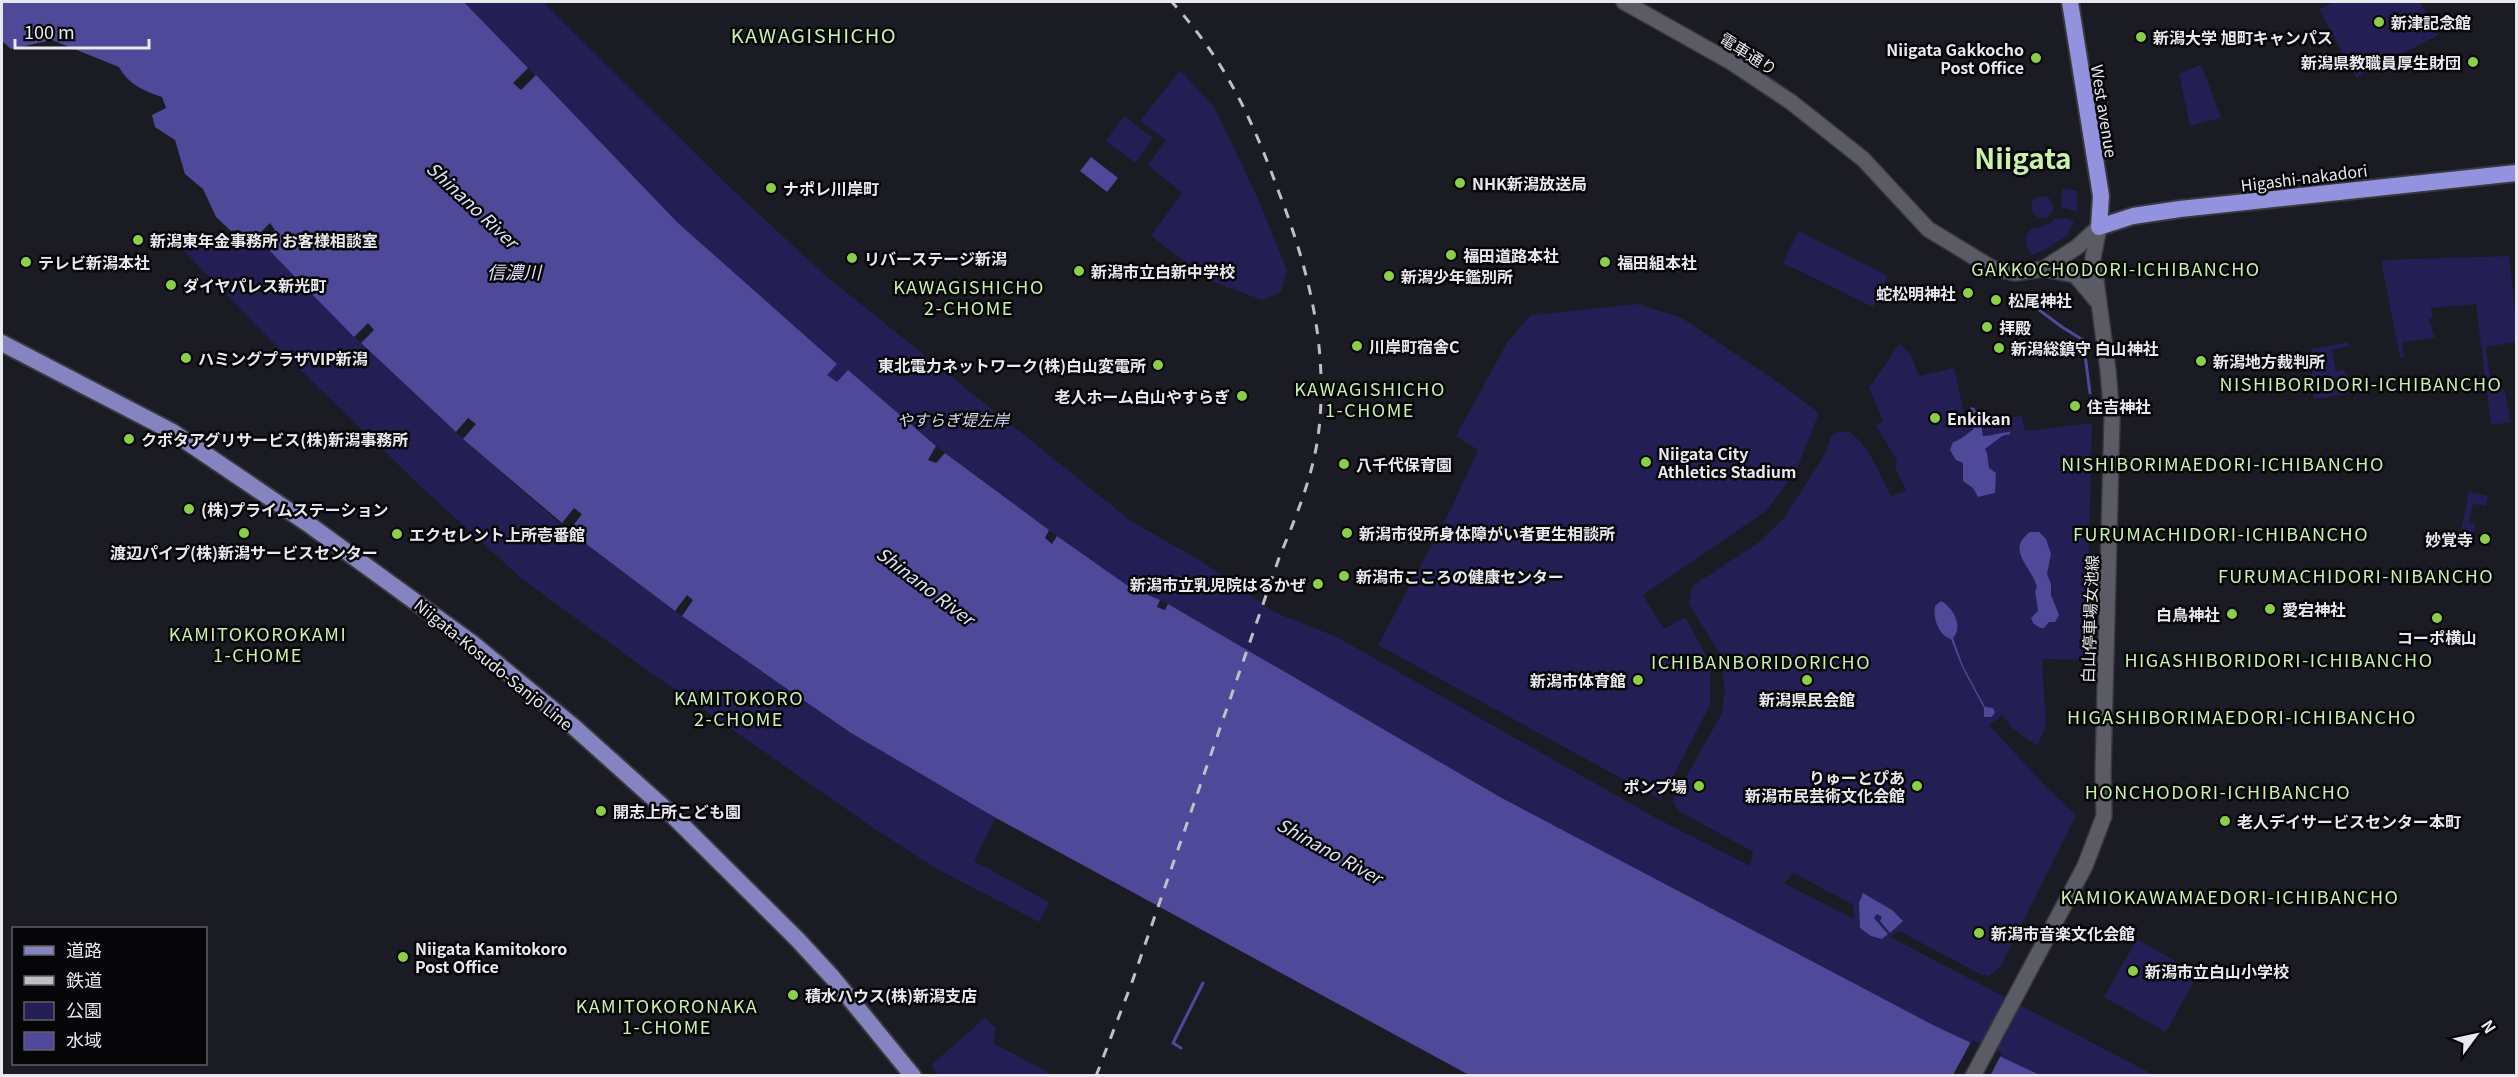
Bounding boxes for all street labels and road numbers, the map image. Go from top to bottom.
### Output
street label: 電車通り [1715,26,1783,80]
street label: West avenue [2086,63,2124,159]
street label: Higashi-nakadori [2239,157,2369,197]
street label: 白山停車場女池線 [2075,555,2103,683]
street label: Niigata-Kosudo-Sanjō Line [410,593,578,736]

